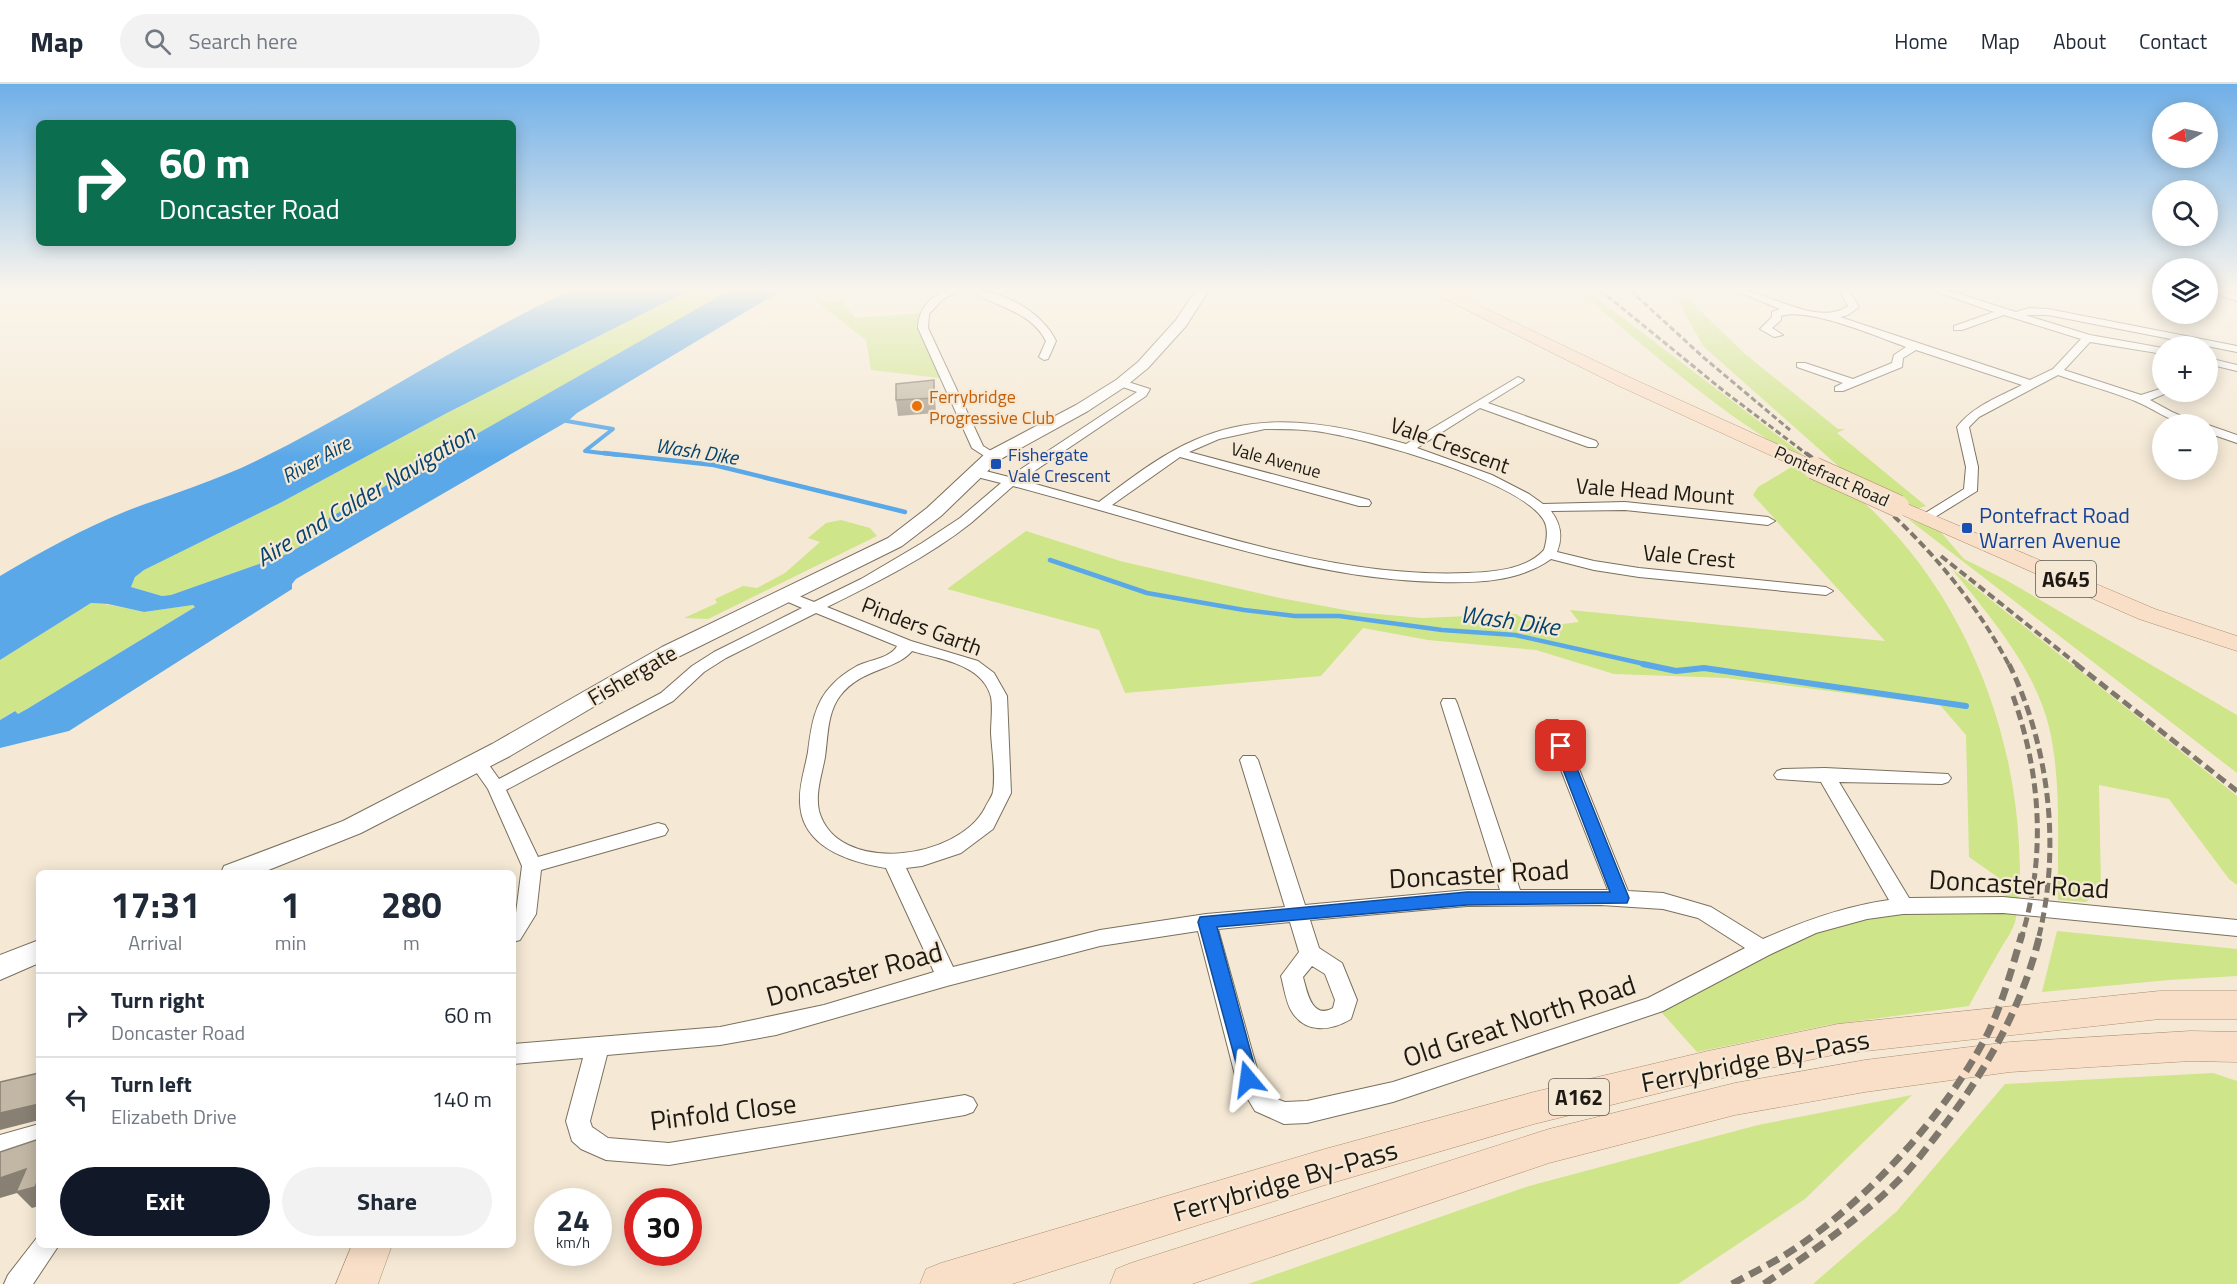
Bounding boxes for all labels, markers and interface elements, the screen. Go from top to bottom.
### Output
search box [120,14,540,68]
text: Map [30,20,84,63]
text: Search here [189,24,298,58]
icon: search [141,25,174,58]
text: Home [1894,25,1948,57]
text: Map [1981,25,2020,57]
text: About [2053,25,2106,57]
text: Contact [2139,25,2207,57]
north arrow [2152,102,2218,168]
map controls [2152,102,2218,480]
text: 60 m [159,130,251,194]
icon: right [60,144,138,222]
button: search [2152,180,2218,246]
text: Doncaster Road [159,188,340,229]
button: layers [2152,258,2218,324]
button: + [2152,336,2218,402]
place label: Ferrybridge Progressive Club [929,383,1055,431]
marker: Ferrybridge Progressive Club [910,399,924,413]
street label: Vale Crescent [1385,408,1515,482]
button: − [2152,414,2218,480]
water label: Aire and Calder Navigation [248,415,483,575]
water label: River Aire [276,426,358,491]
water label: Wash Dike [653,429,742,473]
street label: Vale Avenue [1228,435,1324,485]
street label: Pontefract Road [1770,439,1894,513]
place label: Fishergate Vale Crescent [1008,441,1111,489]
marker: Fishergate Vale Crescent [989,457,1003,471]
street label: Vale Head Mount [1575,469,1736,514]
place label: Pontefract Road Warren Avenue [1979,498,2130,557]
marker: Pontefract Road Warren Avenue [1960,521,1974,535]
street label: Vale Crest [1641,535,1737,577]
road number: A645 [2036,561,2096,597]
street label: Pinders Garth [857,587,987,665]
water label: Wash Dike [1458,595,1564,645]
street label: Fishergate [581,636,683,714]
pin [1535,720,1586,771]
icon: arrive [1544,729,1577,762]
street label: Doncaster Road [1388,848,1570,898]
street label: Doncaster Road [1928,858,2110,908]
text: 17:31 [110,877,200,932]
text: 1 [281,877,301,932]
text: 280 [381,877,442,932]
text: Arrival [128,927,183,958]
text: min [275,927,307,958]
text: m [403,927,420,958]
street label: Doncaster Road [761,930,947,1016]
street label: Old Great North Road [1397,963,1641,1077]
text: Turn right [111,983,205,1017]
text: 60 m [444,998,492,1032]
icon: right [60,999,93,1032]
text: Doncaster Road [111,1017,245,1048]
street label: Ferrybridge By-Pass [1637,1018,1873,1102]
position arrow [1216,1047,1280,1111]
text: Turn left [111,1067,192,1101]
road number: A162 [1549,1079,1609,1115]
text: 140 m [432,1082,492,1116]
street label: Pinfold Close [647,1082,799,1140]
icon: left [60,1083,93,1116]
text: Elizabeth Drive [111,1101,237,1132]
street label: Ferrybridge By-Pass [1168,1128,1402,1232]
button: Exit [60,1167,270,1236]
button: Share [282,1167,492,1236]
speed limit sign: 30 [624,1188,702,1266]
text: 24 [556,1197,590,1243]
text: km/h [556,1231,590,1254]

